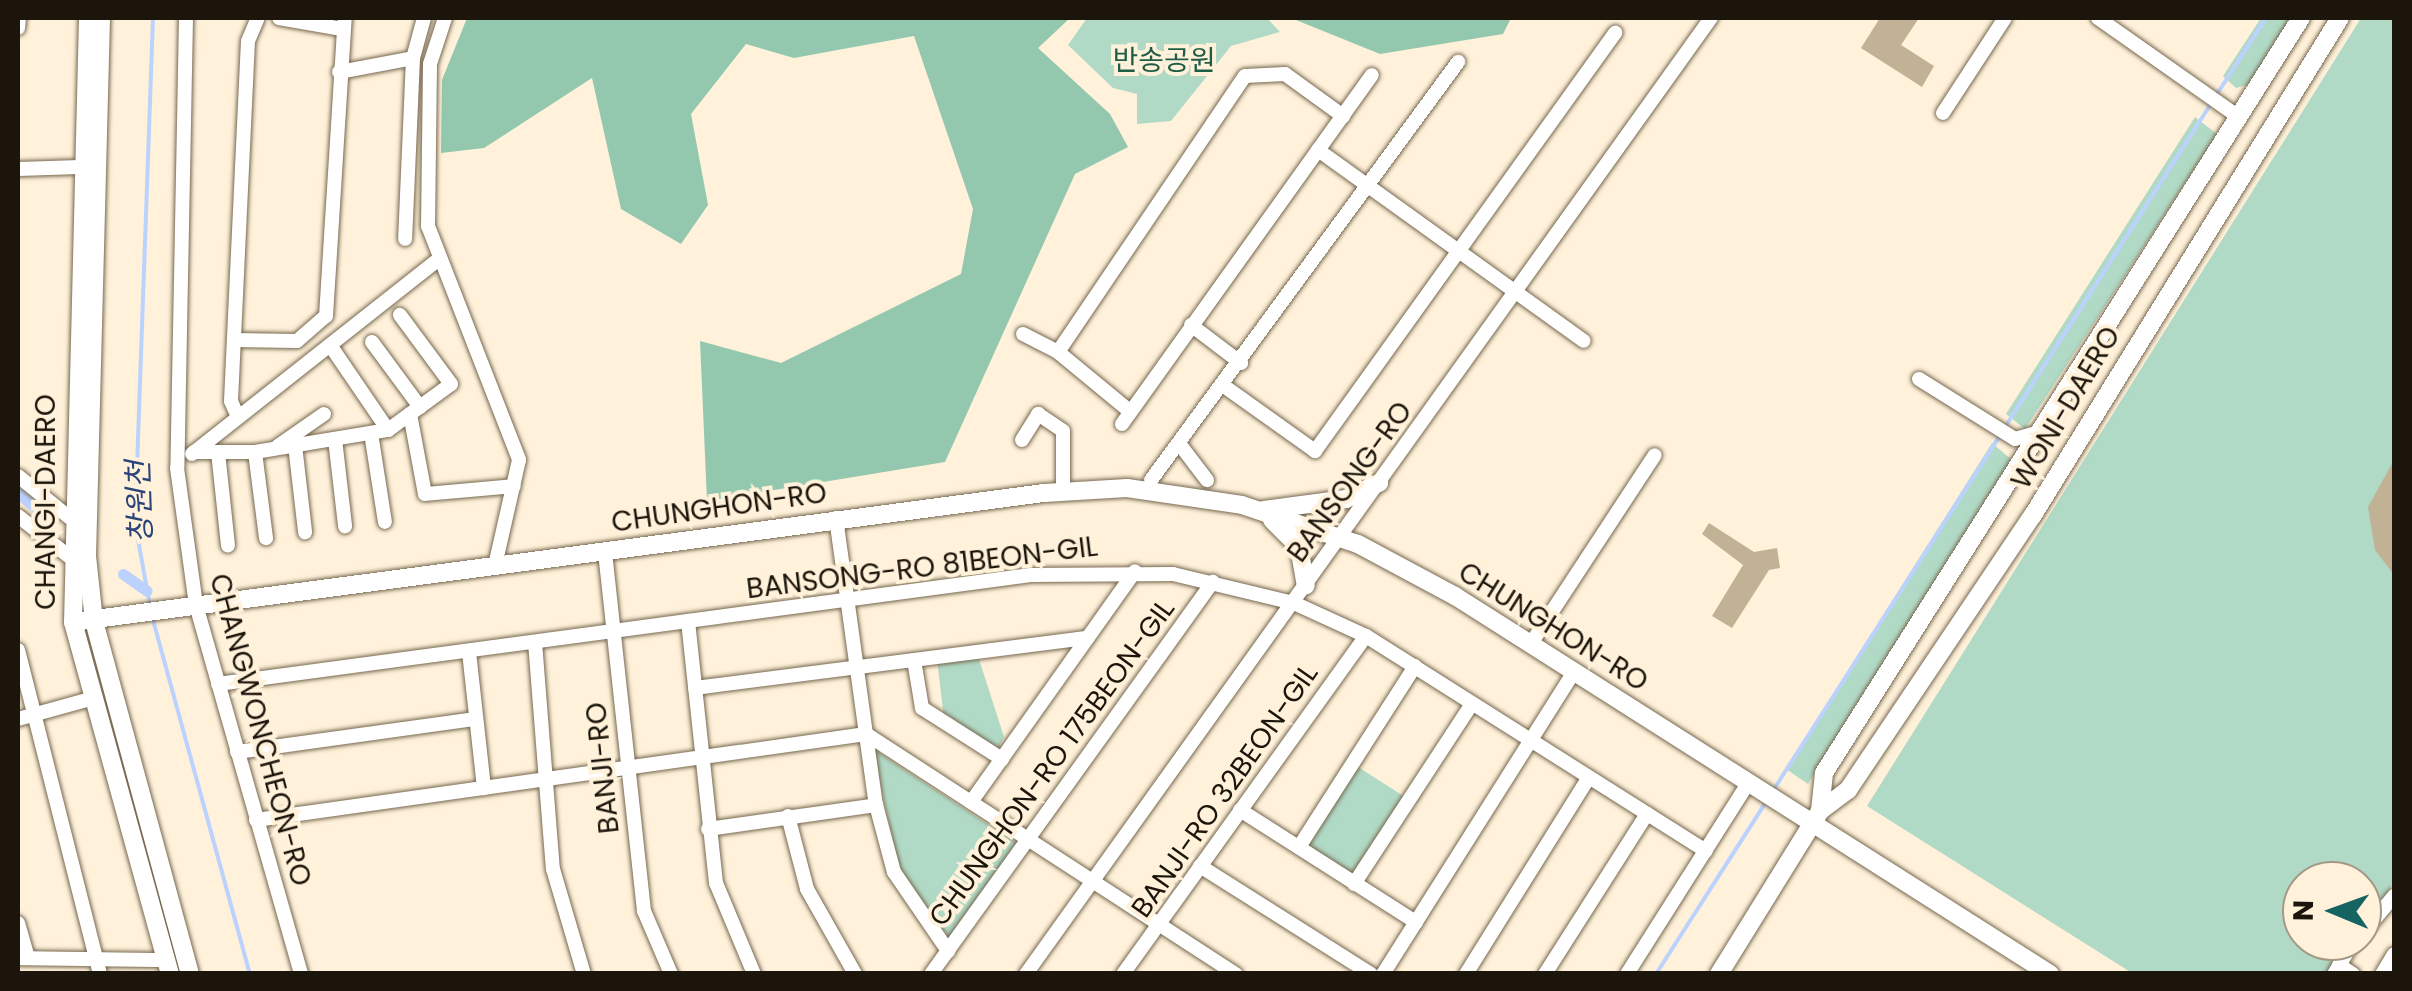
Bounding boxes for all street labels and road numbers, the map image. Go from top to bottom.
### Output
street label: WONI-DAERO [2004,321,2128,495]
street label: CHANGI-DAERO [29,394,63,610]
street label: BANSONG-RO [1281,395,1419,569]
street label: CHUNGHON-RO [609,476,829,540]
street label: BANSONG-RO 81BEON-GIL [744,530,1100,606]
street label: CHUNGHON-RO [1452,555,1654,699]
street label: CHANGWONCHEON-RO [202,570,318,890]
street label: CHUNGHON-RO 175BEON-GIL [922,593,1182,933]
street label: BANJI-RO 32BEON-GIL [1125,658,1325,924]
street label: BANJI-RO [579,701,627,835]

